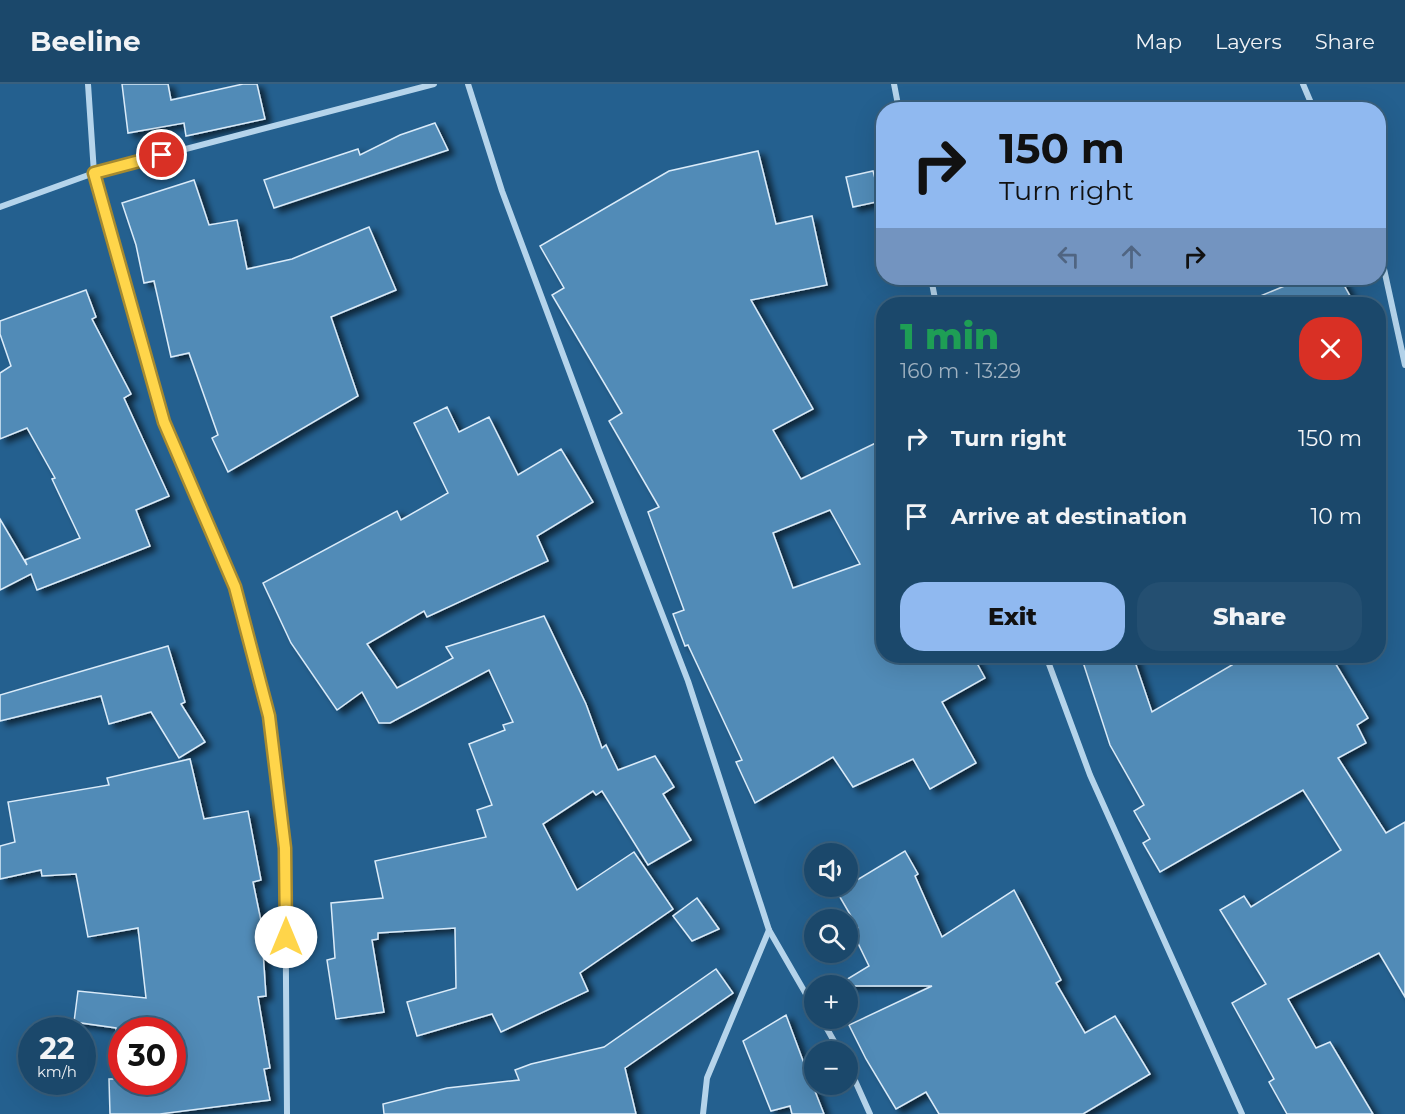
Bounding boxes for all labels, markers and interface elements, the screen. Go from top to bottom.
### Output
text: Beeline [30,24,141,58]
text: Map [1135,29,1182,54]
text: Layers [1215,29,1282,54]
text: Share [1315,29,1375,54]
text: 150 m [999,122,1125,174]
icon: right [900,126,978,204]
pin [136,129,187,180]
icon: arrive [145,138,178,171]
text: Turn right [999,174,1134,207]
icon: left [1052,240,1085,273]
icon: ahead [1115,240,1148,273]
icon: right [1178,240,1211,273]
text: 1 min [900,314,999,358]
button: close [1299,317,1362,380]
text: 160 m · 13:29 [900,359,1021,383]
icon: right [900,422,933,455]
text: Turn right [951,425,1066,452]
text: 150 m [1298,425,1362,452]
icon: arrive [900,500,933,533]
text: Arrive at destination [951,503,1187,530]
text: 10 m [1310,503,1362,530]
button: Exit [900,582,1125,651]
button: Share [1137,582,1362,651]
map controls [804,843,858,1095]
button: sound [804,843,858,897]
position arrow [254,905,318,969]
button: search [804,909,858,963]
button: + [804,975,858,1029]
speed limit sign: 30 [108,1017,186,1095]
text: 22 [39,1030,75,1067]
button: − [804,1041,858,1095]
text: km/h [37,1062,77,1081]

